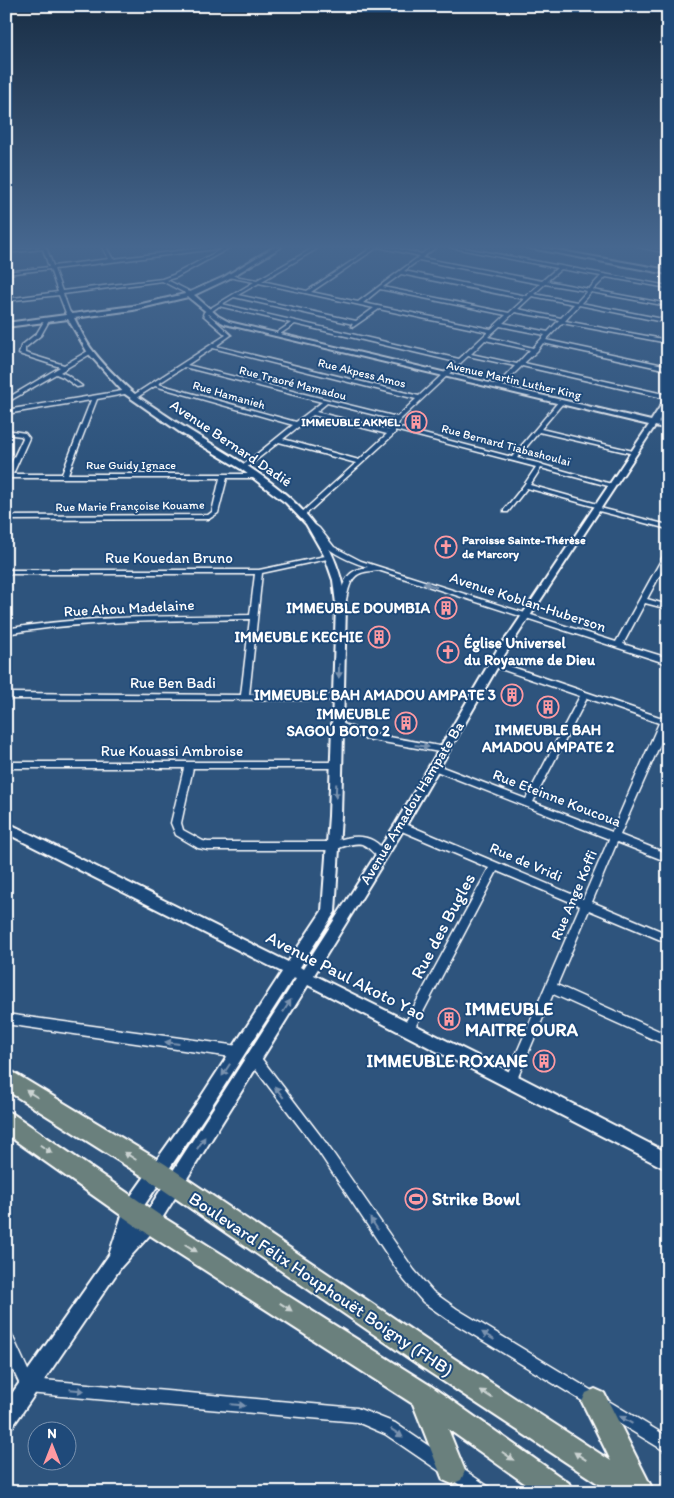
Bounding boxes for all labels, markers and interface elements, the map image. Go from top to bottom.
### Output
street label: Rue Akpess Amos [317,355,407,391]
street label: Avenue Martin Luther King [445,358,583,402]
street label: Rue Traoré Mamadou [238,363,349,403]
street label: Rue Hamanieh [191,378,267,412]
street label: Avenue Bernard Dadié [167,396,295,490]
building icon: IMMEUBLE AKMEL [404,410,428,434]
place label: IMMEUBLE AKMEL [301,415,401,429]
street label: Rue Bernard Tiabashoulaï [440,421,573,469]
street label: Rue Guidy Ignace [86,458,176,472]
street label: Rue Marie Françoise Kouame [55,498,205,514]
place label: Paroisse Sainte-Thérèse de Marcory [462,533,586,562]
church icon: Paroisse Sainte-Thérèse de Marcory [434,535,458,559]
street label: Rue Kouedan Bruno [105,549,233,567]
street label: Avenue Koblan-Huberson [448,568,609,636]
one-way arrow [422,581,437,589]
street label: Rue Ahou Madelaine [63,596,195,620]
building icon: IMMEUBLE DOUMBIA [434,596,458,620]
place label: IMMEUBLE DOUMBIA [286,599,430,617]
building icon: IMMEUBLE KECHIE [367,625,391,649]
place label: IMMEUBLE KECHIE [234,628,364,646]
place label: Église Universel du Royaume de Dieu [464,633,596,670]
church icon: Église Universel du Royaume de Dieu [436,640,460,664]
one-way arrow [335,663,343,679]
street label: Rue Ben Badi [130,674,216,692]
building icon: IMMEUBLE BAH AMADOU AMPATE 3 [500,683,524,707]
place label: IMMEUBLE BAH AMADOU AMPATE 3 [254,686,496,704]
building icon: IMMEUBLE BAH AMADOU AMPATE 2 [536,695,560,719]
place label: IMMEUBLE SAGOU BOTO 2 [286,705,391,740]
building icon: IMMEUBLE SAGOU BOTO 2 [394,711,418,735]
street label: Avenue Amadou Hampate Ba [356,718,468,888]
place label: IMMEUBLE BAH AMADOU AMPATE 2 [481,721,614,756]
street label: Rue Kouassi Ambroise [101,742,243,760]
one-way arrow [415,742,431,750]
street label: Rue Eteinne Koucoua [490,765,624,831]
one-way arrow [332,783,340,799]
street label: Rue de Vridi [487,839,565,885]
street label: Rue Ange Koffi [547,847,601,943]
street label: Rue des Bugles [406,869,480,983]
street label: Avenue Paul Akoto Yao [262,926,430,1026]
place label: IMMEUBLE MAITRE OURA [465,998,578,1041]
one-way arrow [282,999,292,1012]
building icon: IMMEUBLE MAITRE OURA [437,1007,461,1031]
one-way arrow [164,1039,180,1047]
building icon: IMMEUBLE ROXANE [532,1049,556,1073]
place label: IMMEUBLE ROXANE [366,1050,528,1072]
one-way arrow [222,1064,231,1077]
one-way arrow [274,1085,284,1099]
one-way arrow [26,1090,39,1099]
one-way arrow [196,1137,206,1150]
one-way arrow [40,1144,53,1154]
one-way arrow [124,1151,137,1160]
street label: Boulevard Félix Houphouët Boigny (FHB) [185,1187,457,1381]
sports icon: Strike Bowl [404,1187,428,1211]
place label: Strike Bowl [432,1188,521,1210]
one-way arrow [369,1217,379,1230]
one-way arrow [185,1243,198,1252]
one-way arrow [279,1302,292,1312]
one-way arrow [481,1331,494,1340]
one-way arrow [69,1386,85,1394]
one-way arrow [480,1390,493,1399]
one-way arrow [231,1401,247,1409]
one-way arrow [620,1416,633,1425]
north arrow [28,1420,78,1470]
text: N [47,1425,57,1442]
one-way arrow [390,1428,403,1437]
one-way arrow [501,1451,515,1461]
one-way arrow [573,1451,586,1460]

